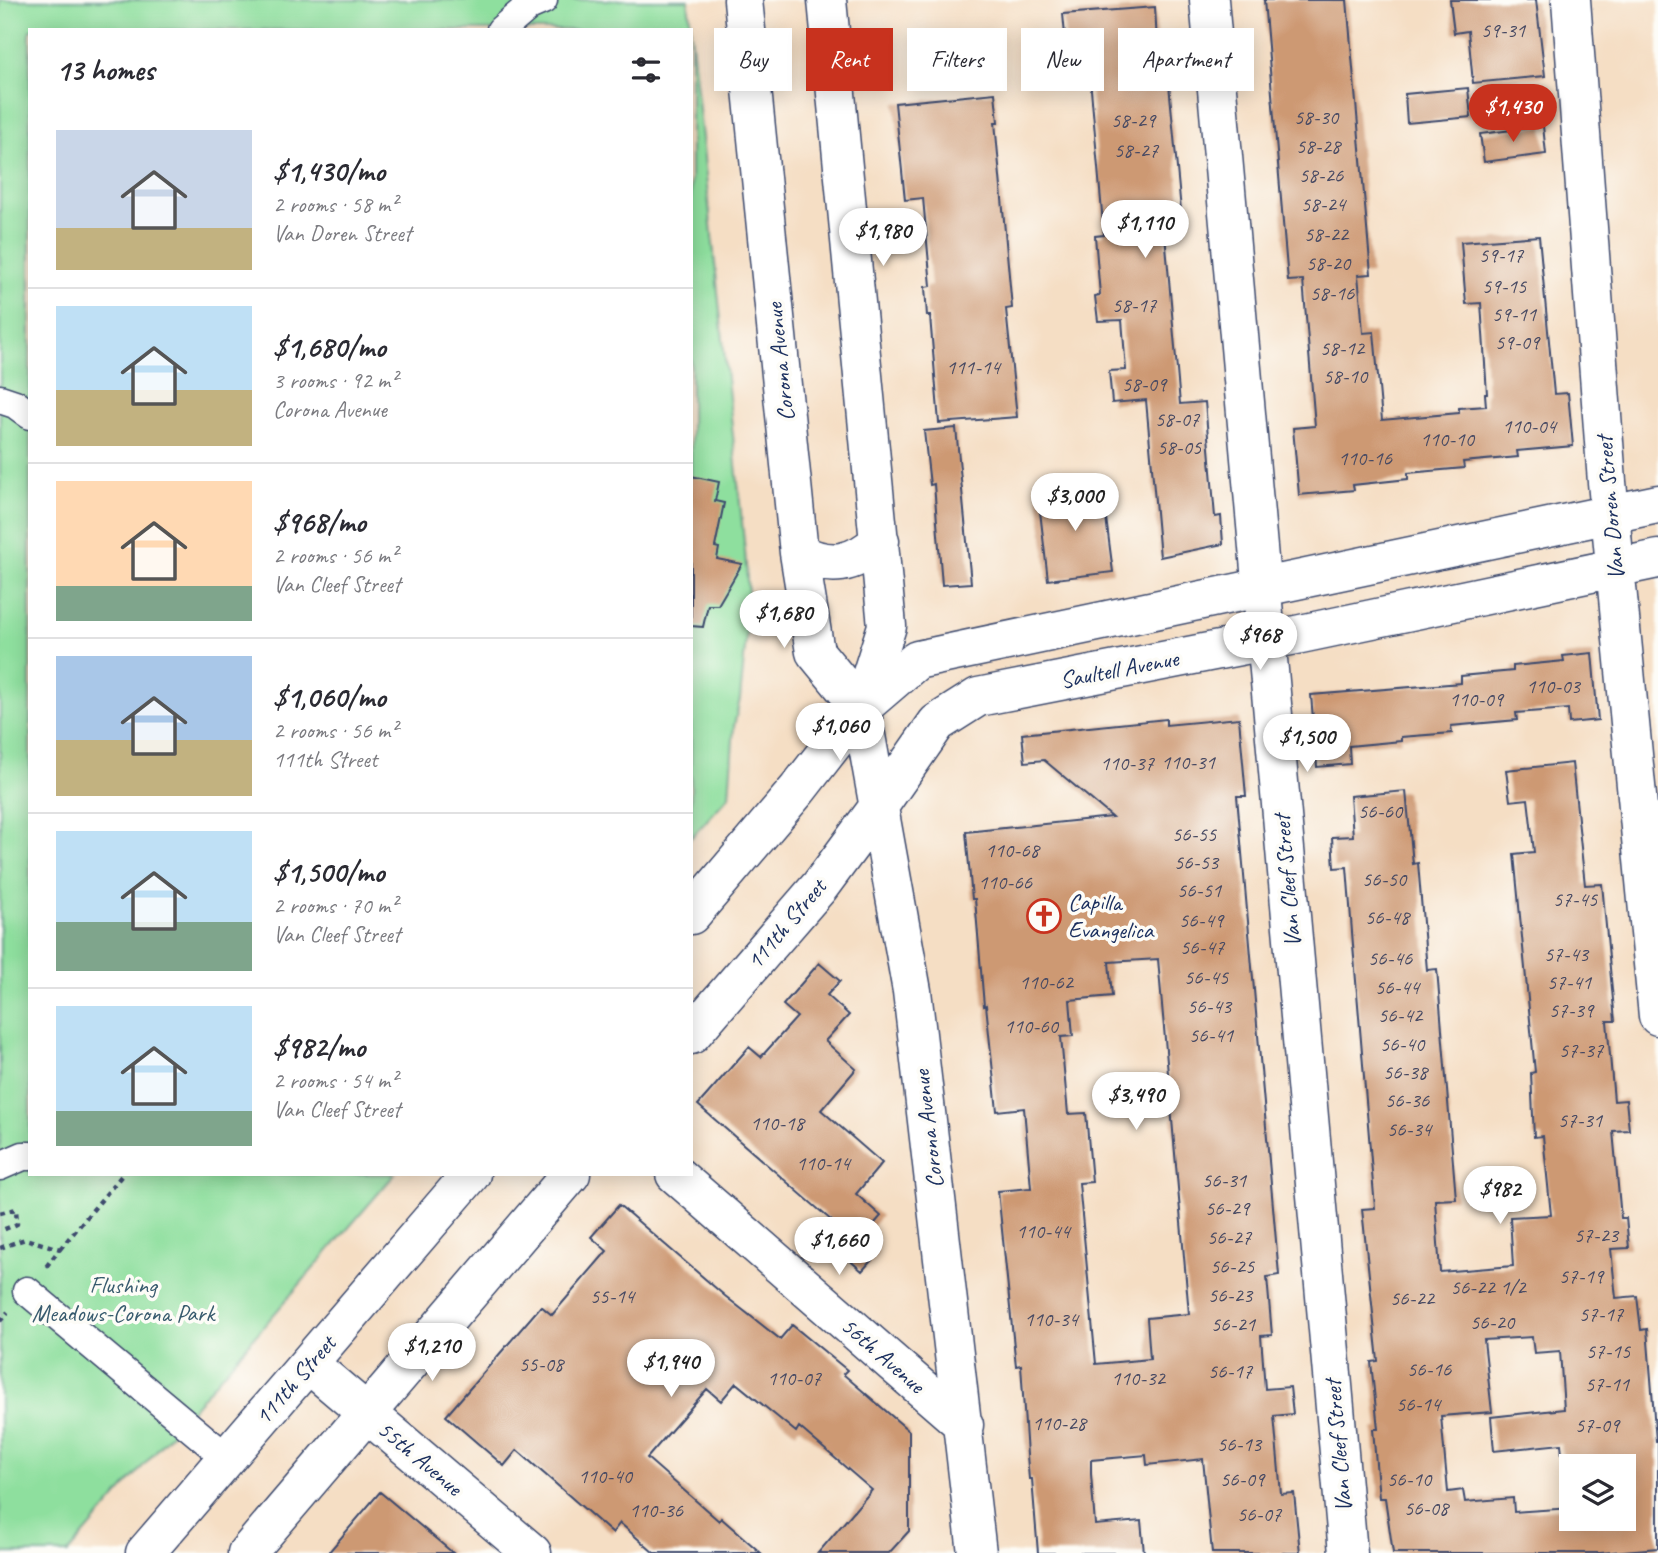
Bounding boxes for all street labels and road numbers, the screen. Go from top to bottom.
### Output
street label: Corona Avenue [759,299,801,423]
street label: Van Doren Street [1589,432,1631,581]
street label: Saultell Avenue [1057,642,1183,695]
street label: Van Cleef Street [1266,810,1308,949]
street label: 111th Street [740,871,834,975]
street label: Corona Avenue [906,1066,950,1190]
street label: 56th Avenue [835,1310,933,1401]
street label: 111th Street [248,1328,343,1431]
street label: Van Cleef Street [1317,1375,1359,1514]
street label: 55th Avenue [371,1414,470,1504]

